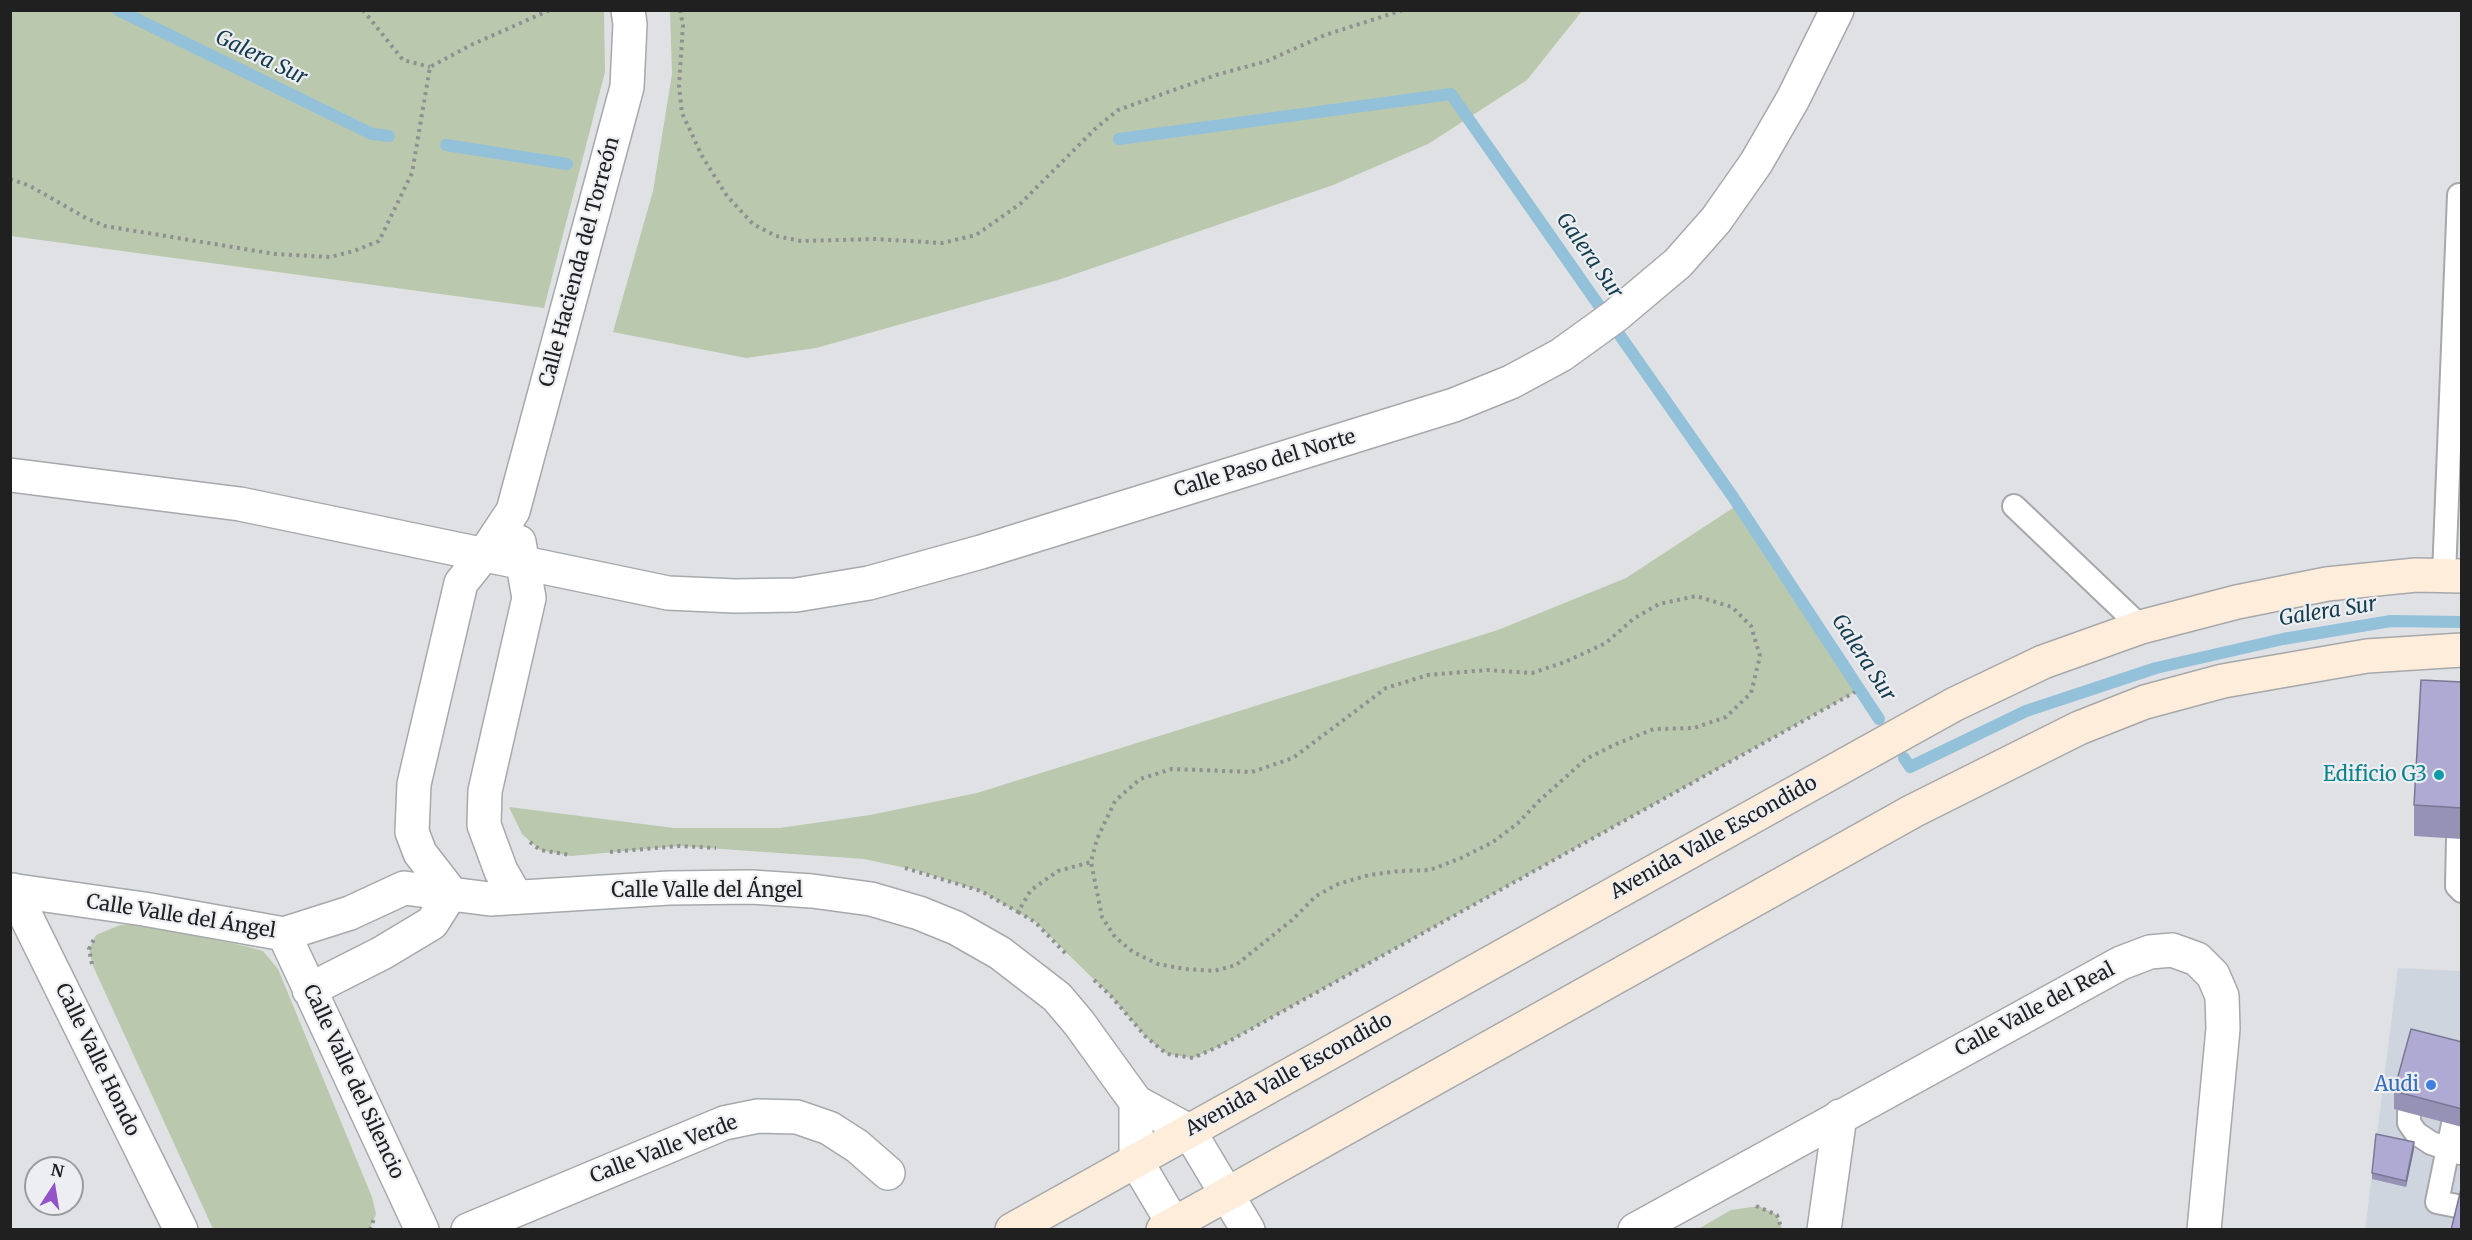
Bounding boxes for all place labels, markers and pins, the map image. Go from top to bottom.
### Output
place label: Edificio G3 [2323,763,2427,787]
marker: Edificio G3 [2432,768,2446,782]
place label: Audi [2374,1073,2419,1097]
marker: Audi [2424,1078,2438,1092]

